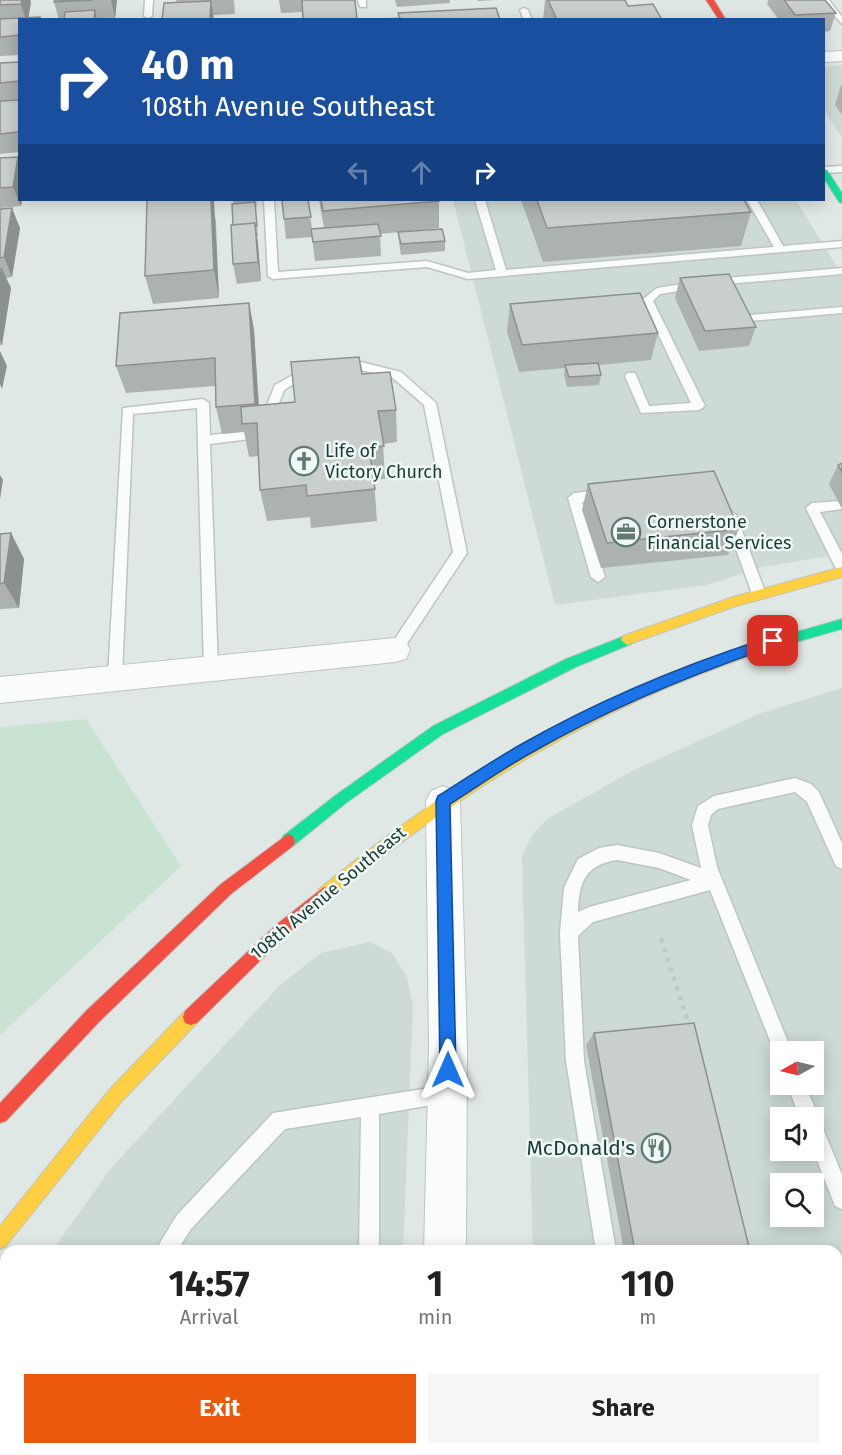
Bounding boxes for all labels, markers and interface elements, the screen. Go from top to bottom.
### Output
text: 40 m [141,40,235,90]
icon: right [42,42,120,120]
text: 108th Avenue Southeast [141,91,435,123]
icon: left [342,156,375,189]
icon: ahead [405,156,438,189]
icon: right [468,156,501,189]
place label: Life of Victory Church [325,440,443,483]
church icon: Life of Victory Church [288,445,320,477]
place label: Cornerstone Financial Services [647,511,791,554]
office icon: Cornerstone Financial Services [610,516,642,548]
pin [747,615,798,666]
icon: arrive [756,624,789,657]
street label: 108th Avenue Southeast [246,821,411,964]
position arrow [416,1038,480,1102]
north arrow [770,1041,824,1095]
map controls [770,1041,824,1227]
button: sound [770,1107,824,1161]
restaurant icon: McDonald's [640,1132,672,1164]
place label: McDonald's [527,1135,635,1161]
button: search [770,1173,824,1227]
text: 14:57 [168,1262,250,1306]
text: 1 [427,1262,444,1306]
text: 110 [621,1262,675,1306]
text: Arrival [180,1305,238,1329]
text: min [418,1305,452,1329]
text: m [639,1305,656,1329]
button: Exit [24,1374,416,1443]
button: Share [428,1374,819,1443]

